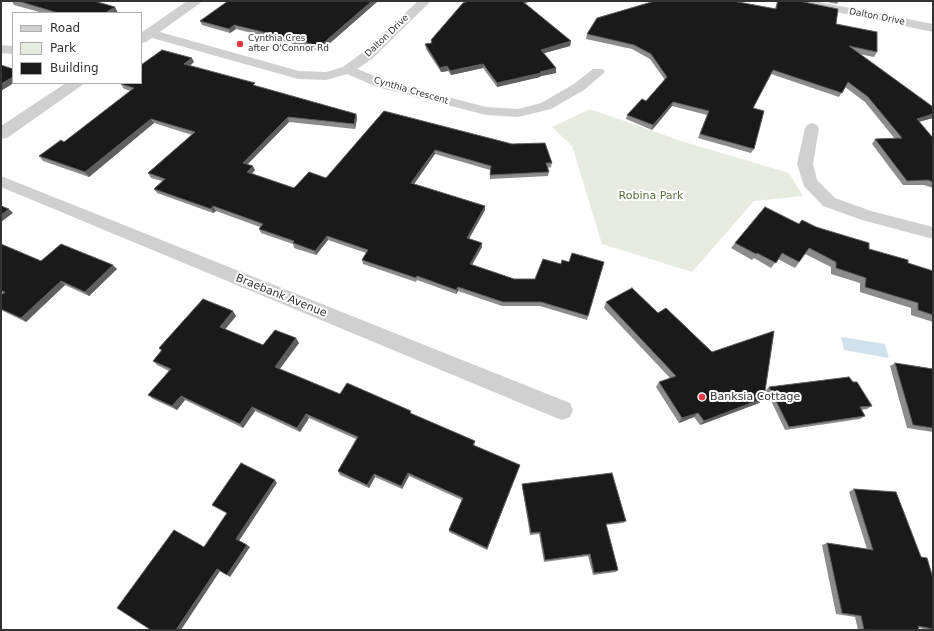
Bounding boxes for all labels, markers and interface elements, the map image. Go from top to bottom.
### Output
street label: Dalton Drive [848,6,906,28]
legend [12,12,142,84]
street label: Dalton Drive [363,12,411,60]
text: Road [50,21,80,35]
place label: Cynthia Cres after O'Connor Rd [248,34,329,55]
marker: Cynthia Cres after O'Connor Rd [235,39,245,49]
text: Park [50,41,76,55]
text: Building [50,61,99,75]
street label: Cynthia Crescent [372,75,450,107]
park label: Robina Park [619,189,683,203]
street label: Braebank Avenue [234,272,328,320]
place label: Banksia Cottage [710,390,800,404]
marker: Banksia Cottage [697,392,707,402]

